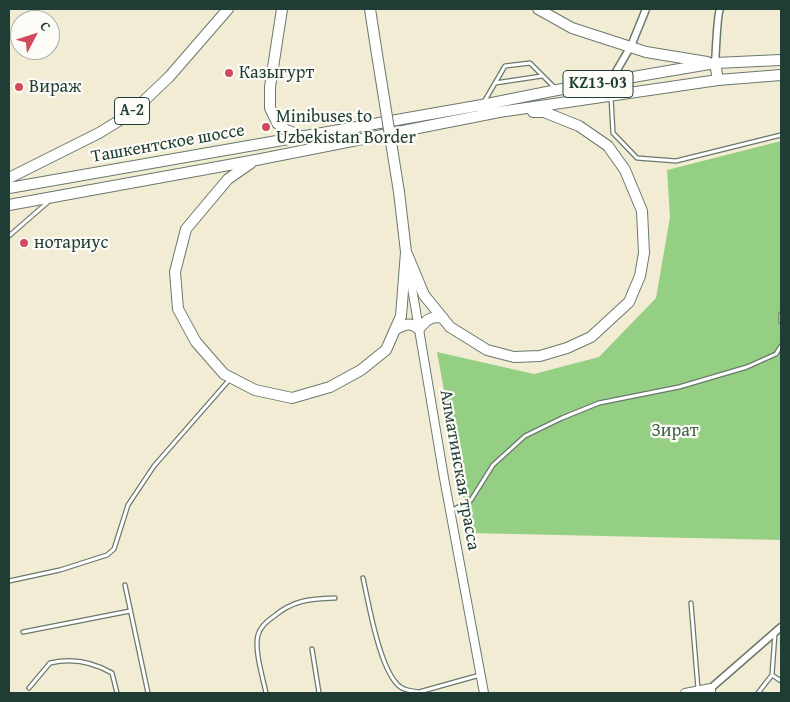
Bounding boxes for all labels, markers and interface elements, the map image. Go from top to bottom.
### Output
north arrow [10,10,60,60]
text: С [36,17,56,35]
place label: Казыгурт [239,62,314,84]
marker: Казыгурт [223,67,235,79]
road number: KZ13-03 [563,70,633,98]
place label: Вираж [29,76,81,98]
marker: Вираж [13,81,25,93]
road number: A-2 [114,98,150,124]
place label: Minibuses to Uzbekistan Border [276,106,416,148]
street label: Ташкентское шоссе [90,120,246,168]
marker: Minibuses to Uzbekistan Border [260,121,272,133]
place label: нотариус [34,232,108,254]
marker: нотариус [18,237,30,249]
street label: Алматинская трасса [434,388,484,552]
park label: Зират [652,420,698,442]

